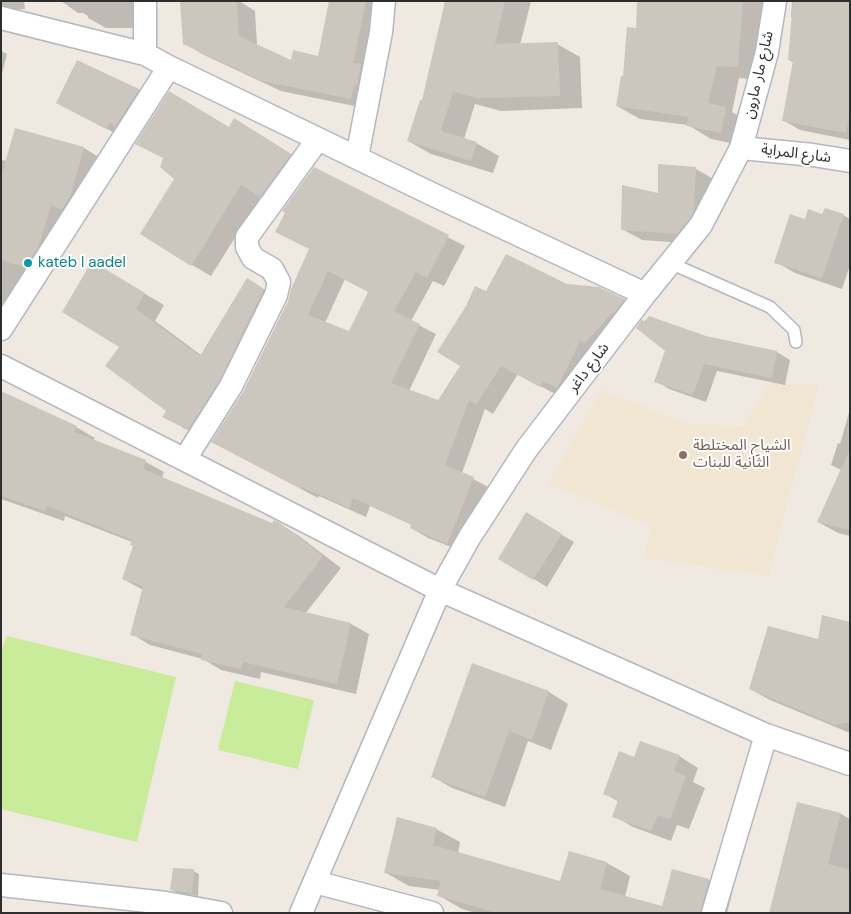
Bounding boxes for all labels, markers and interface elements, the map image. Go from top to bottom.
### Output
street label: شارع مار مارون [740,29,778,121]
street label: شارع المراية [760,141,832,167]
place label: kateb l aadel [38,254,126,272]
marker: kateb l aadel [22,257,34,269]
street label: شارع داغر [565,340,613,396]
place label: الشياح المختلطة الثانية للبنات [693,437,790,472]
marker: الشياح المختلطة الثانية للبنات [677,449,689,461]

